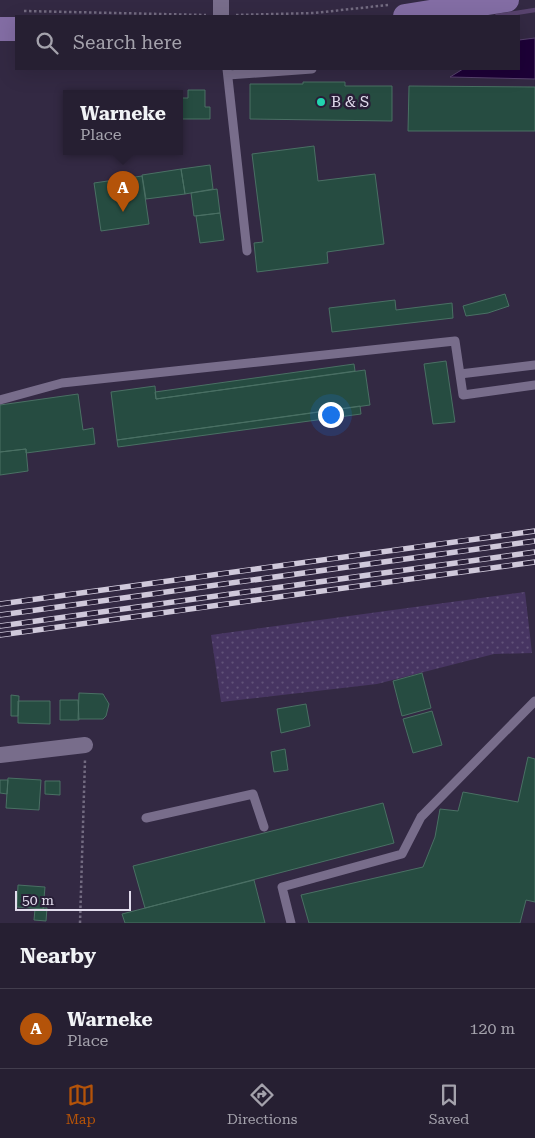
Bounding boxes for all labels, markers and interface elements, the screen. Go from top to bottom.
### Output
search box [15,15,520,70]
icon: search [33,29,61,57]
text: Search here [73,31,182,54]
popup [63,90,183,155]
place label: B & S [331,93,369,111]
marker: B & S [315,96,327,108]
text: Warneke [80,102,166,125]
text: Place [80,125,121,144]
pin: A [107,171,139,212]
your location [318,402,344,428]
scale bar [15,888,131,911]
text: 50 m [22,892,54,908]
text: Nearby [20,944,96,968]
text: Warneke [67,1008,153,1031]
text: A [30,1019,42,1038]
text: 120 m [469,1019,515,1038]
text: Place [67,1031,108,1050]
tab: Map [66,1081,96,1127]
tab: Directions [227,1081,297,1127]
tab: Saved [429,1081,469,1127]

